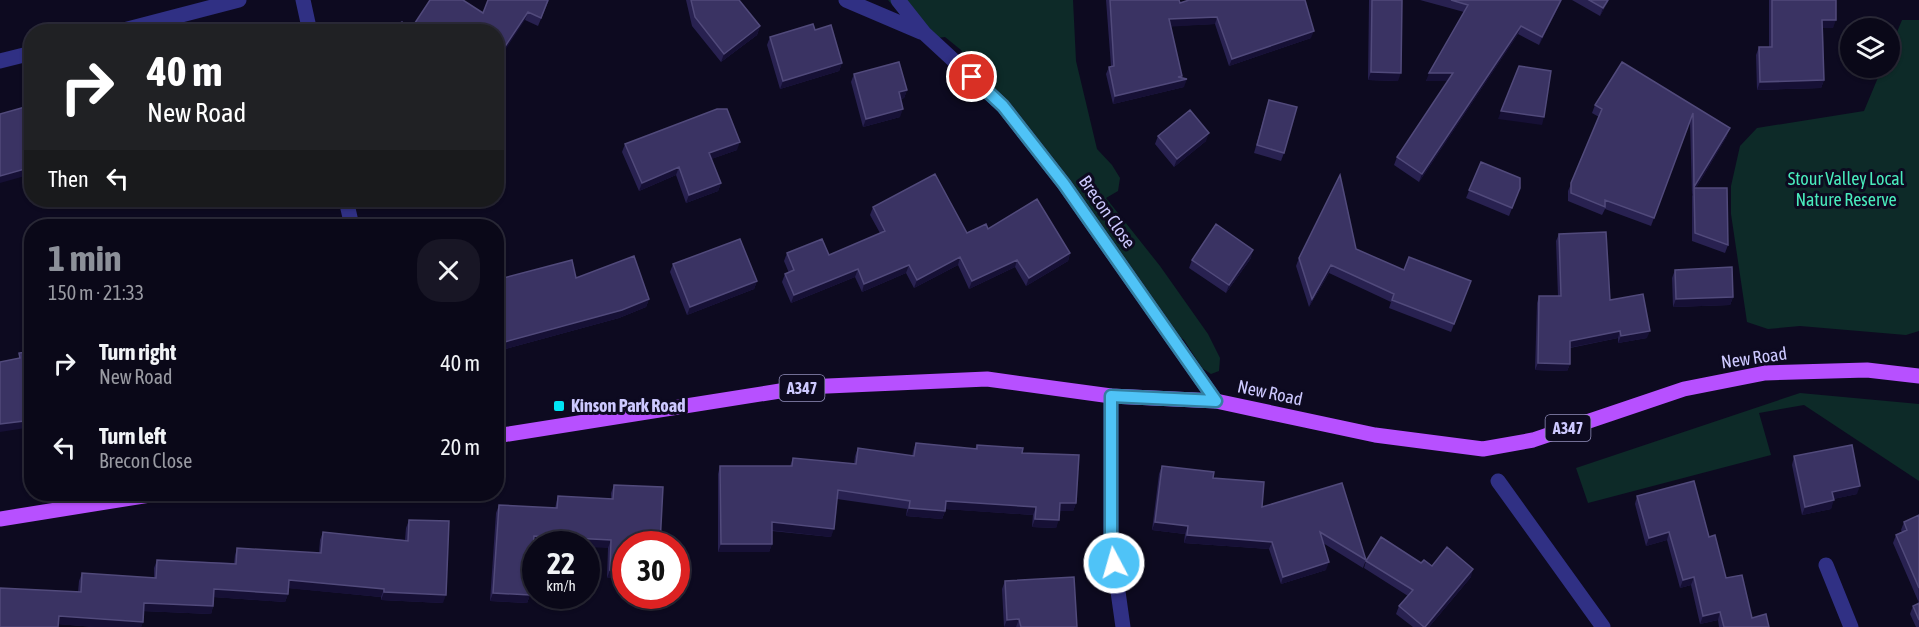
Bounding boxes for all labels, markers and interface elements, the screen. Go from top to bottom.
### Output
map controls [1840,18,1900,78]
button: layers [1840,18,1900,78]
text: 40 m [147,47,222,95]
icon: right [48,48,126,126]
pin [946,51,997,102]
icon: arrive [955,60,988,93]
text: New Road [147,97,246,128]
icon: left [101,162,134,195]
text: Then [48,166,89,192]
park label: Stour Valley Local Nature Reserve [1788,168,1905,210]
street label: Brecon Close [1075,171,1140,252]
text: 1 min [48,237,122,279]
button: close [417,239,480,302]
text: 150 m · 21:33 [48,281,144,304]
text: Turn right [99,339,176,365]
street label: New Road [1720,343,1788,373]
icon: right [48,347,81,380]
text: 40 m [440,350,480,376]
text: New Road [99,365,173,388]
road number: A347 [780,375,824,401]
street label: New Road [1236,375,1305,410]
place label: Kinson Park Road [571,395,686,416]
marker: Kinson Park Road [552,399,566,413]
road number: A347 [1546,415,1590,441]
text: Turn left [99,423,166,449]
icon: left [48,431,81,464]
text: 20 m [440,434,480,460]
text: Brecon Close [99,449,192,472]
speed limit sign: 30 [612,531,690,609]
position arrow [1082,531,1146,595]
text: 22 [547,546,575,580]
text: km/h [546,577,576,594]

